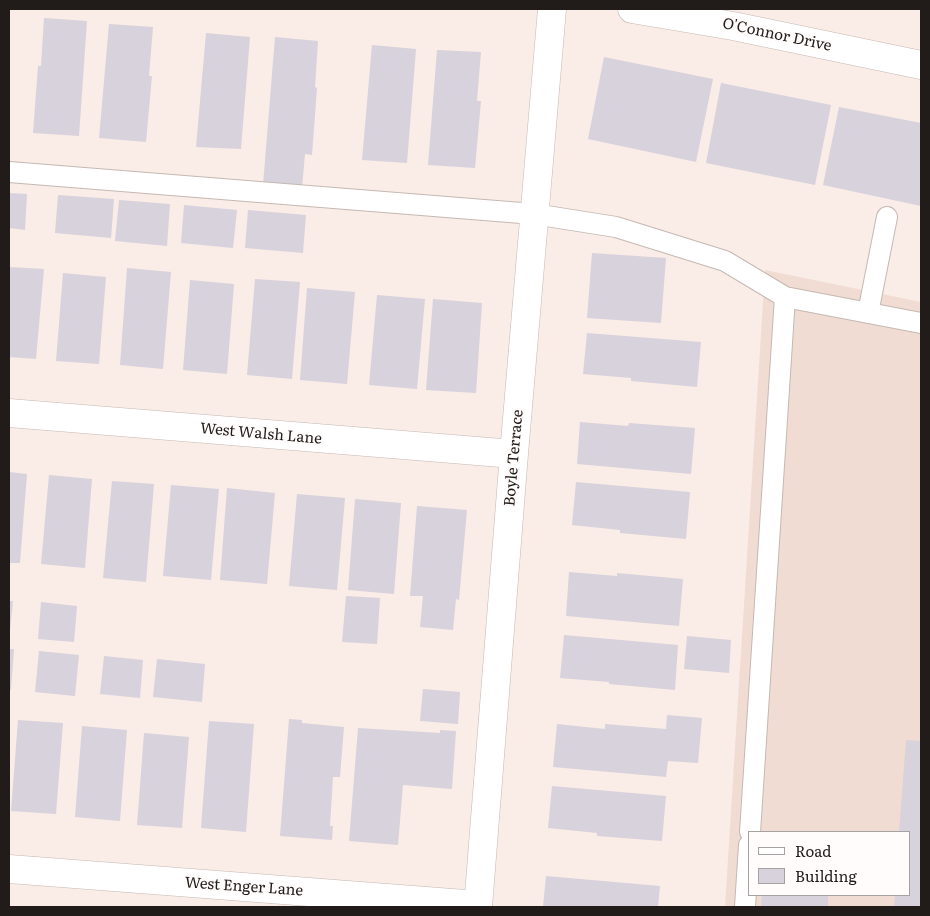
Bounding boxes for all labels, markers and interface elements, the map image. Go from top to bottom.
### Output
street label: O'Connor Drive [721,15,833,55]
street label: Boyle Terrace [501,409,527,507]
street label: West Walsh Lane [199,420,323,448]
legend [748,831,910,896]
text: Road [795,839,831,862]
text: Building [795,864,857,887]
street label: West Enger Lane [184,874,304,900]

